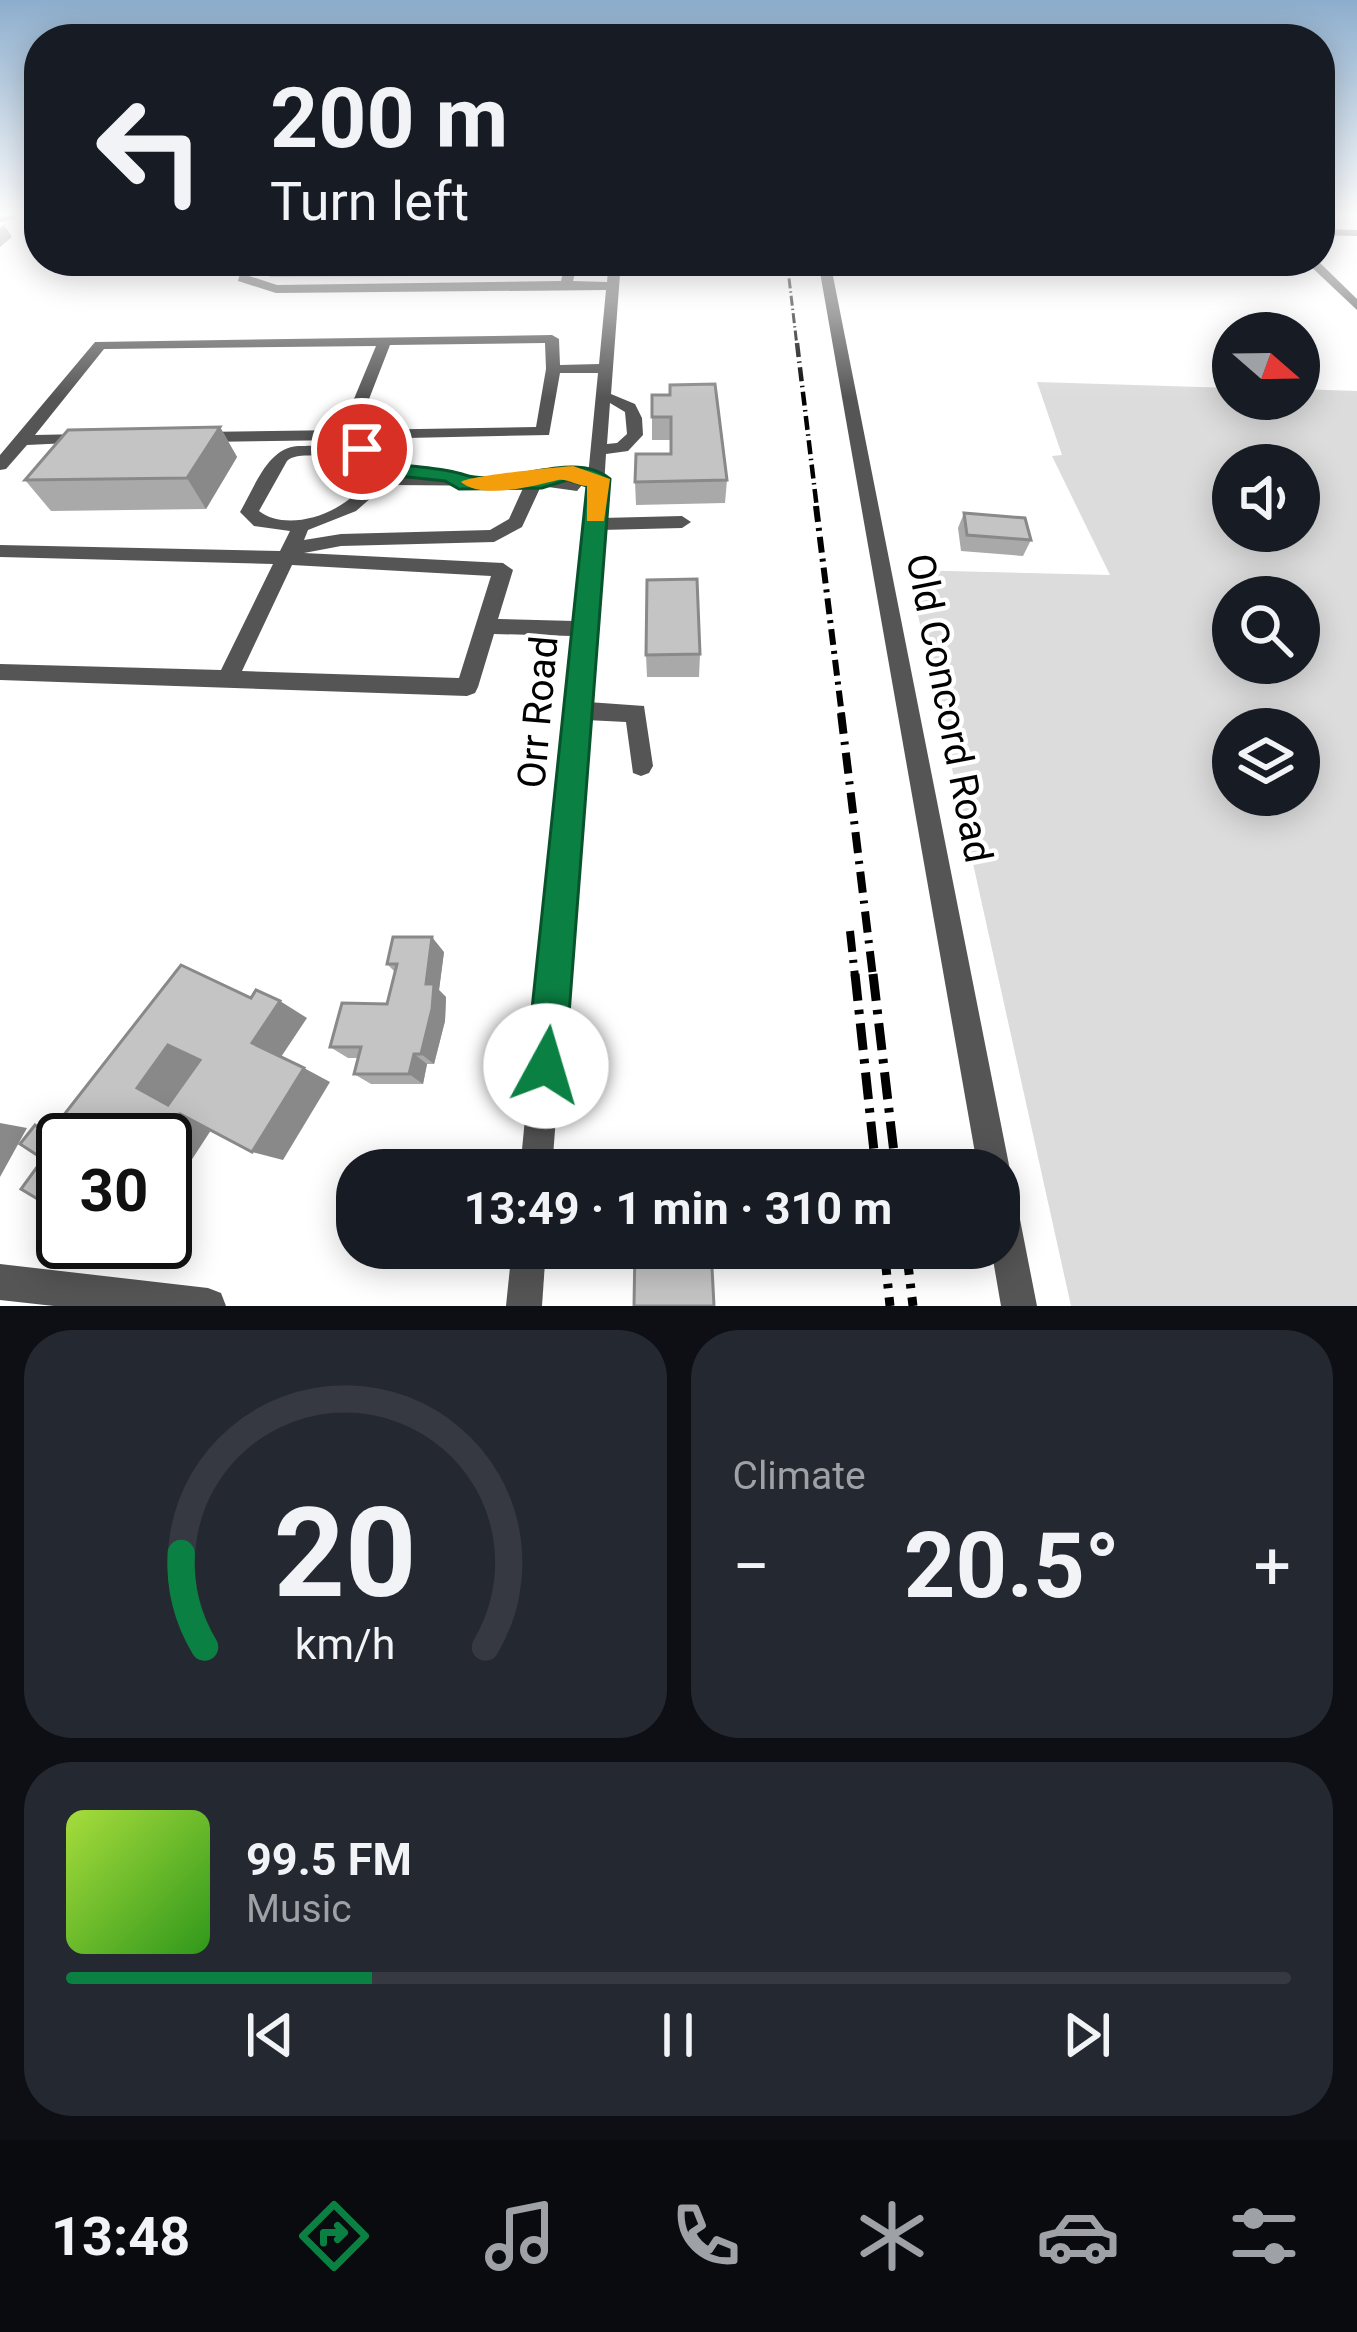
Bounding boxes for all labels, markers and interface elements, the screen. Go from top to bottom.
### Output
text: 200 m [270,69,508,168]
icon: left [72,72,228,228]
text: Turn left [270,170,469,233]
north arrow [1212,312,1320,420]
map controls [1212,312,1320,816]
pin [311,398,413,500]
icon: arrive [329,416,395,482]
button: sound [1212,444,1320,552]
street label: Old Concord Road [897,550,1002,867]
button: search [1212,576,1320,684]
street label: Orr Road [508,634,568,790]
button: layers [1212,708,1320,816]
position arrow [483,1003,609,1129]
speed limit sign: 30 [36,1113,192,1269]
text: 13:49 · 1 min · 310 m [464,1182,892,1235]
text: Climate [733,1453,866,1499]
text: 20 [274,1480,417,1626]
text: 20.5° [904,1514,1120,1619]
text: − [733,1528,770,1605]
text: + [1254,1528,1291,1605]
text: km/h [295,1619,396,1669]
text: 99.5 FM [246,1833,412,1886]
text: Music [246,1886,352,1932]
icon: previous [237,2002,303,2068]
icon: pause [645,2002,711,2068]
icon: next [1054,2002,1120,2068]
icon: directions [292,2194,376,2278]
icon: music [478,2194,562,2278]
icon: phone [664,2194,748,2278]
icon: climate [850,2194,934,2278]
icon: car [1036,2194,1120,2278]
icon: filters [1222,2194,1306,2278]
text: 13:48 [51,2205,190,2268]

